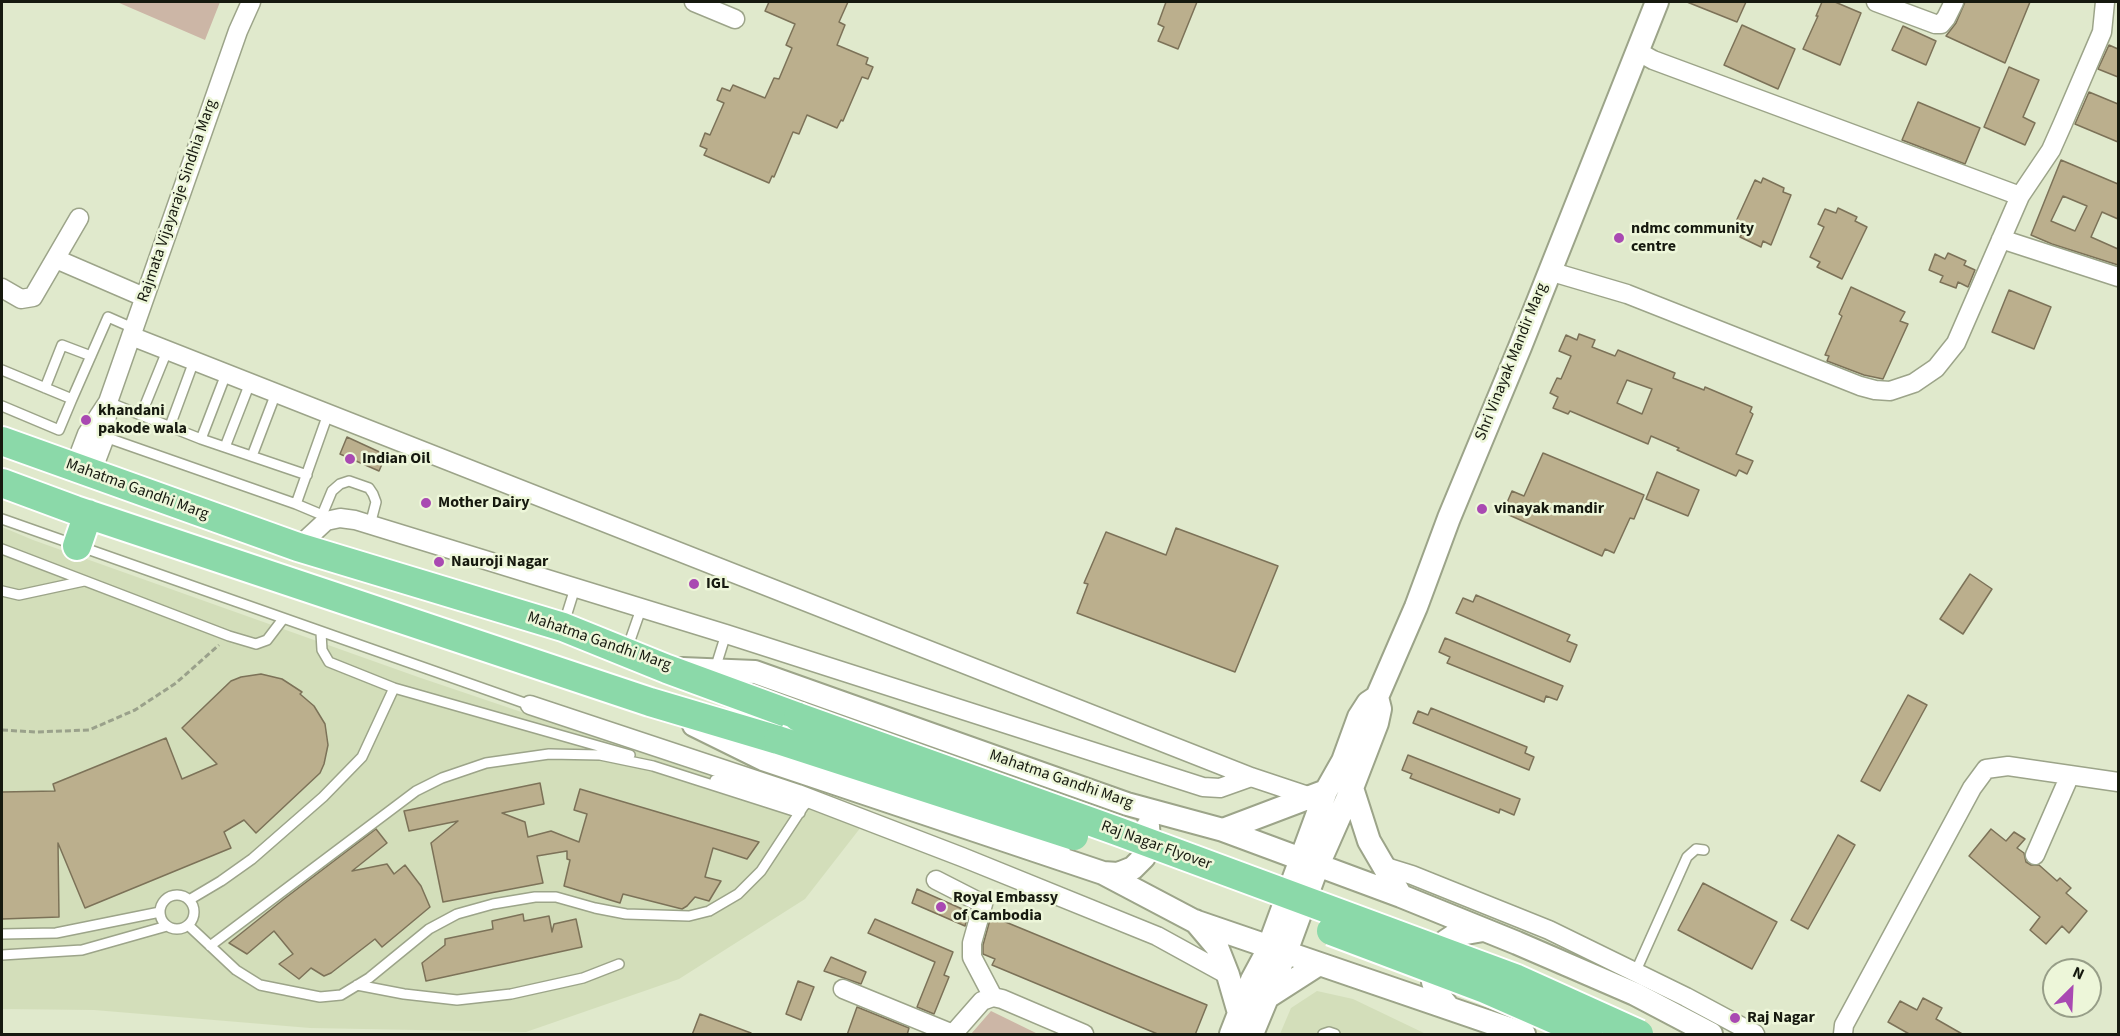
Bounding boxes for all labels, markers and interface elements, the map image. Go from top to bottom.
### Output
street label: Rajmata Vijayaraje Sindhia Marg [134,97,222,305]
place label: ndmc community centre [1631,219,1754,257]
marker: ndmc community centre [1612,231,1626,245]
street label: Shri Vinayak Mandir Marg [1472,280,1552,444]
place label: khandani pakode wala [98,401,187,439]
marker: khandani pakode wala [79,413,93,427]
place label: Indian Oil [362,449,430,469]
marker: Indian Oil [343,452,357,466]
street label: Mahatma Gandhi Marg [63,455,211,525]
place label: Mother Dairy [438,493,530,513]
marker: Mother Dairy [419,496,433,510]
place label: vinayak mandir [1494,499,1604,519]
marker: vinayak mandir [1475,502,1489,516]
place label: Nauroji Nagar [451,552,548,572]
marker: Nauroji Nagar [432,555,446,569]
place label: IGL [706,574,729,594]
marker: IGL [687,577,701,591]
street label: Mahatma Gandhi Marg [525,608,673,676]
street label: Mahatma Gandhi Marg [987,746,1135,814]
street label: Raj Nagar Flyover [1098,817,1214,875]
place label: Royal Embassy of Cambodia [953,888,1058,926]
marker: Royal Embassy of Cambodia [934,900,948,914]
north arrow [2042,958,2102,1018]
text: N [2069,961,2088,986]
place label: Raj Nagar [1747,1008,1815,1028]
marker: Raj Nagar [1728,1011,1742,1025]

